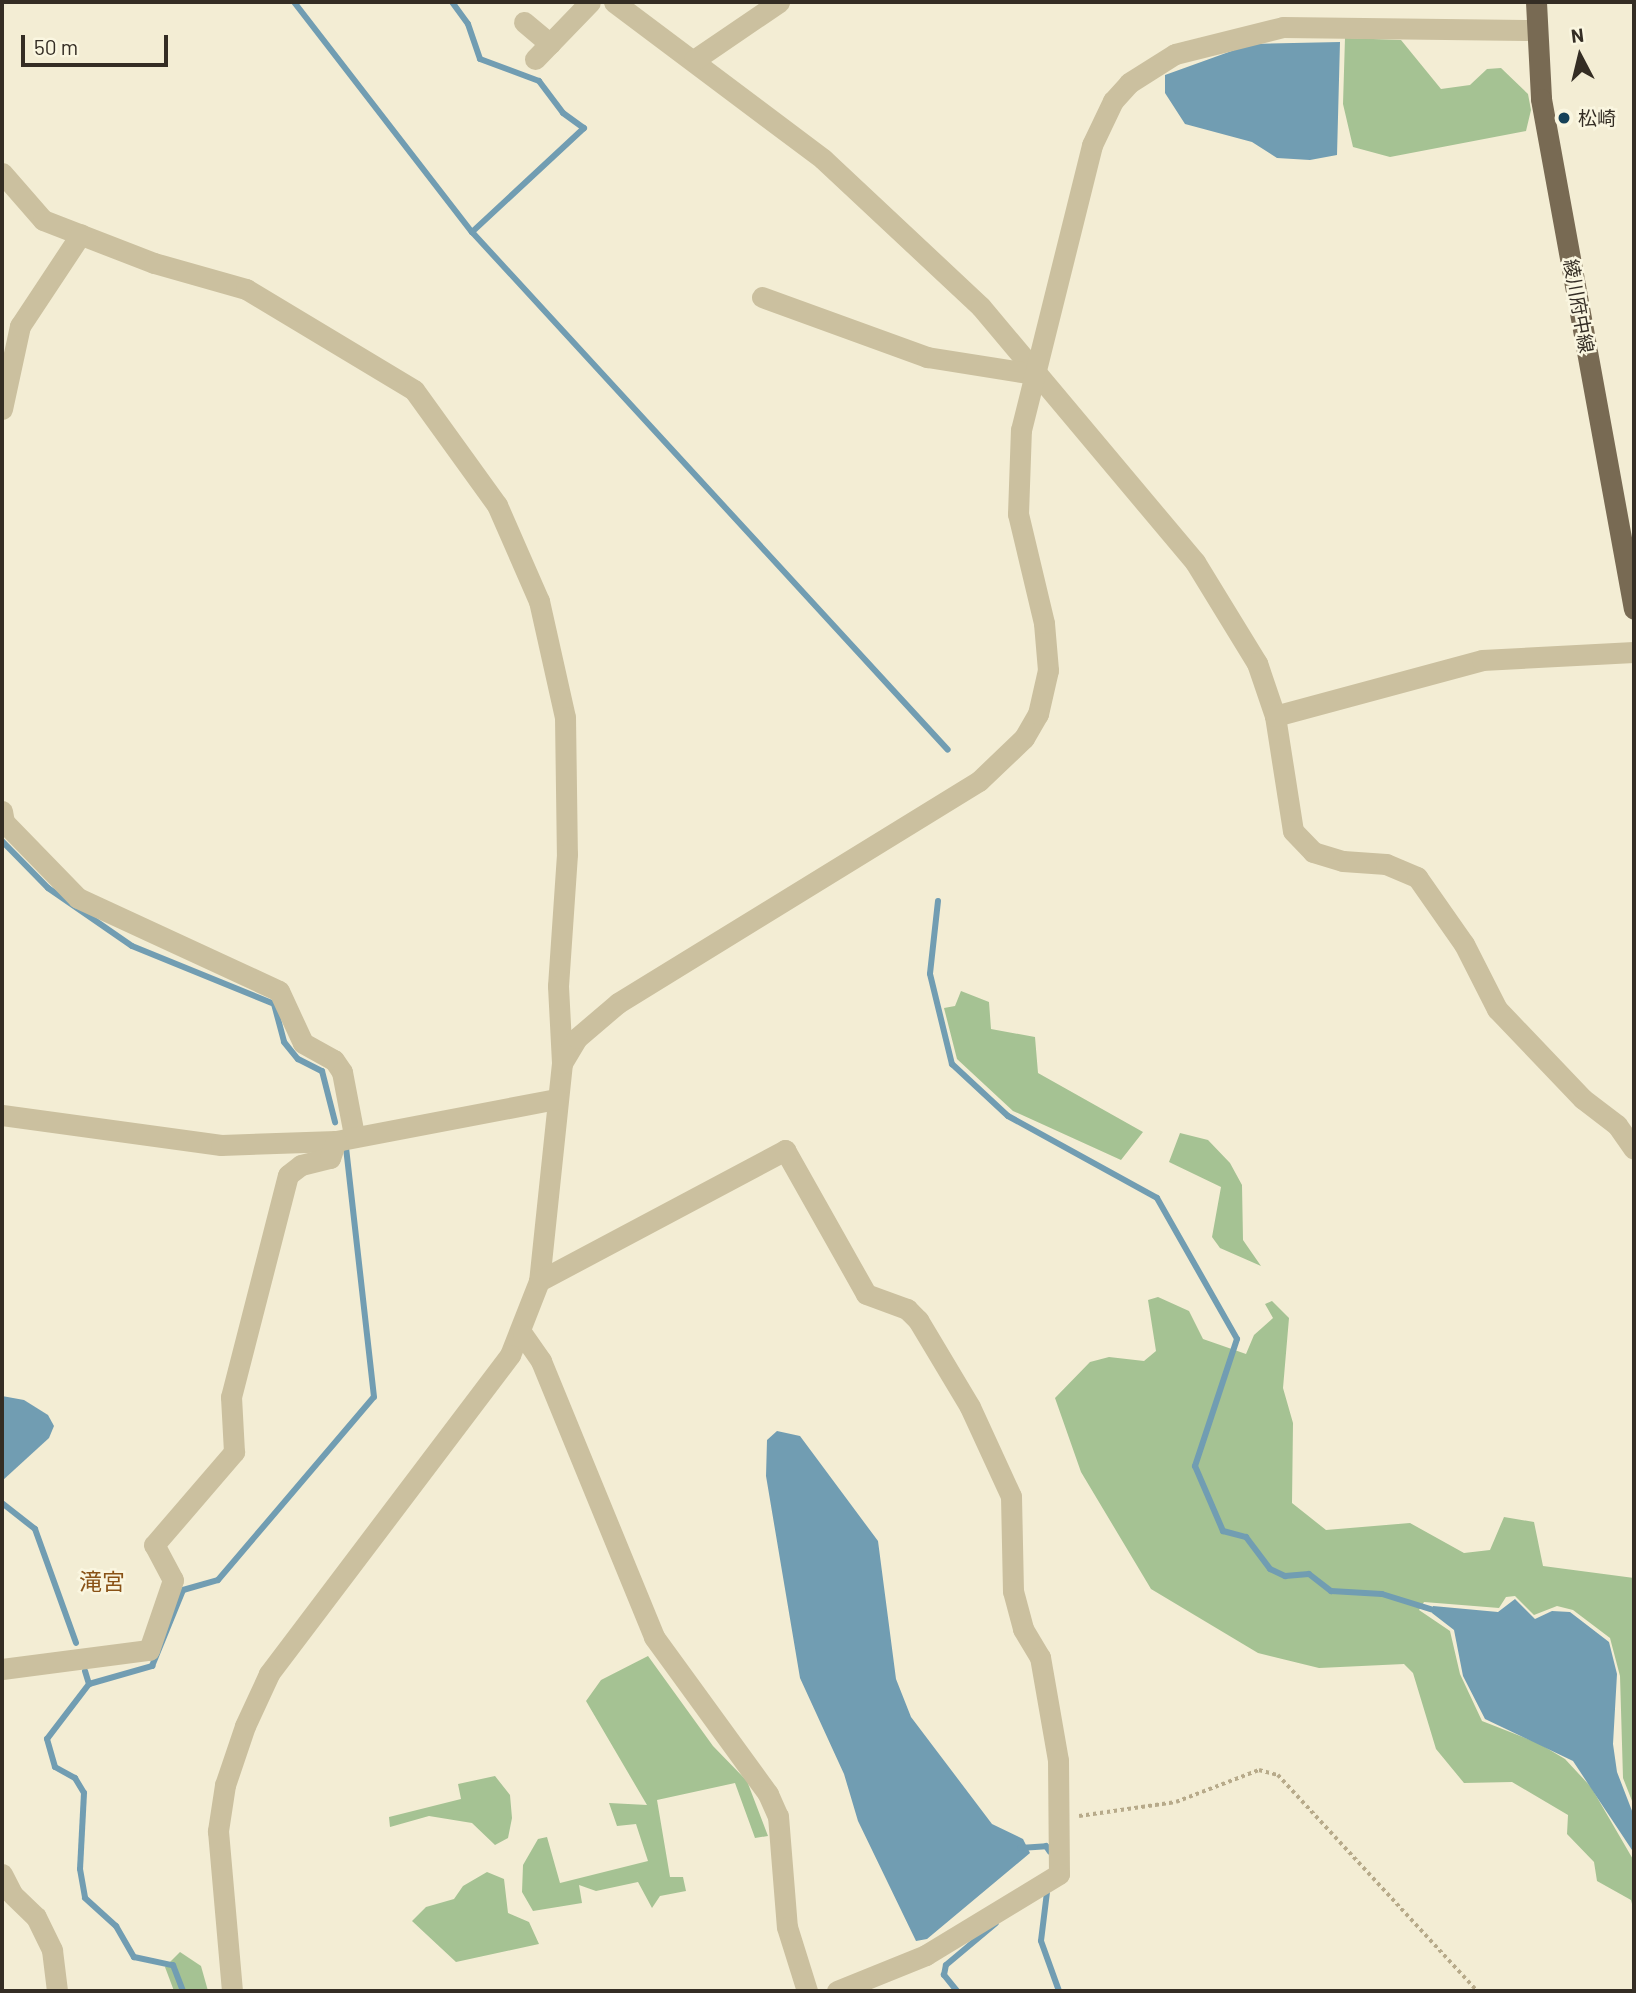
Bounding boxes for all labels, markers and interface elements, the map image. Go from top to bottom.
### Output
scale bar [24,21,172,65]
north arrow [1545,21,1615,91]
text: N [1570,22,1585,47]
text: 50 m [34,34,78,59]
place label: 松崎 [1578,107,1616,129]
marker: 松崎 [1556,110,1572,126]
street label: 綾川府中線 [1560,257,1598,355]
district label: 滝宮 [79,1567,125,1595]

